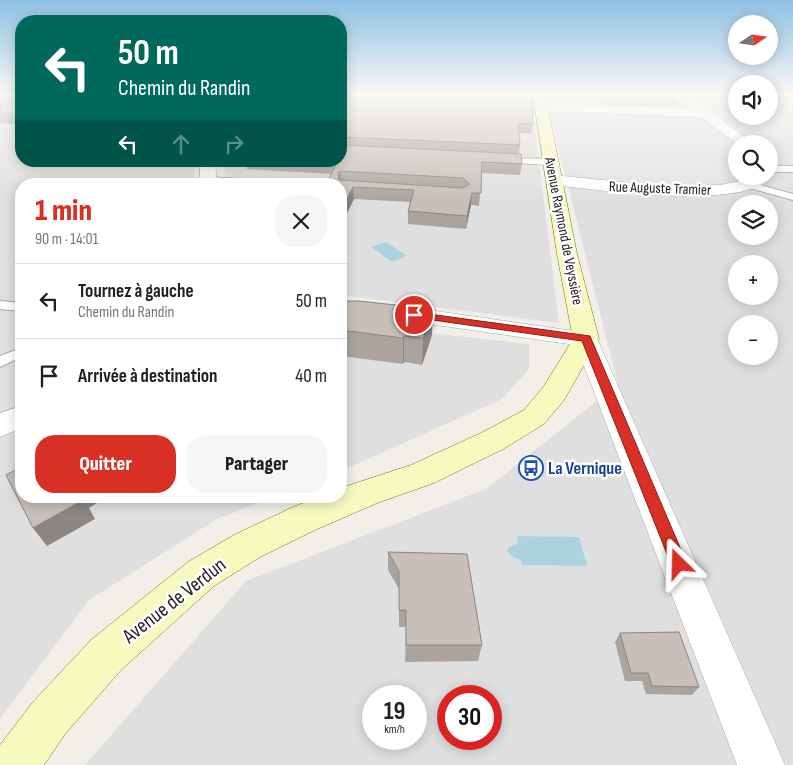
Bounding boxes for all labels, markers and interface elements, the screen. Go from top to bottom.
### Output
north arrow [728,15,778,65]
map controls [728,15,778,365]
text: 50 m [118,32,179,75]
icon: left [35,35,100,100]
text: Chemin du Randin [118,75,250,102]
button: sound [728,75,778,125]
icon: left [114,130,142,158]
icon: ahead [167,130,195,158]
icon: right [220,130,248,158]
button: search [728,135,778,185]
street label: Avenue Raymond de Veyssière [540,154,587,307]
street label: Rue Auguste Tramier [608,177,712,200]
text: 1 min [35,193,92,229]
button: close [275,195,327,247]
button: layers [728,195,778,245]
text: 90 m · 14:01 [35,230,98,249]
button: + [728,255,778,305]
text: Tournez à gauche [78,280,194,303]
icon: left [35,287,63,315]
text: 50 m [296,290,327,313]
pin [393,294,435,336]
icon: arrive [400,301,428,329]
text: Chemin du Randin [78,303,174,322]
button: − [728,315,778,365]
icon: arrive [35,362,63,390]
text: Arrivée à destination [78,365,218,388]
text: 40 m [295,365,327,388]
button: Quitter [35,435,176,493]
button: Partager [186,435,327,493]
bus stop icon: La Vernique [518,455,544,481]
place label: La Vernique [548,458,622,479]
position arrow [652,537,704,589]
street label: Avenue de Verdun [117,552,231,649]
speed limit sign: 30 [437,685,502,750]
text: 19 [384,696,405,727]
text: km/h [384,722,405,737]

